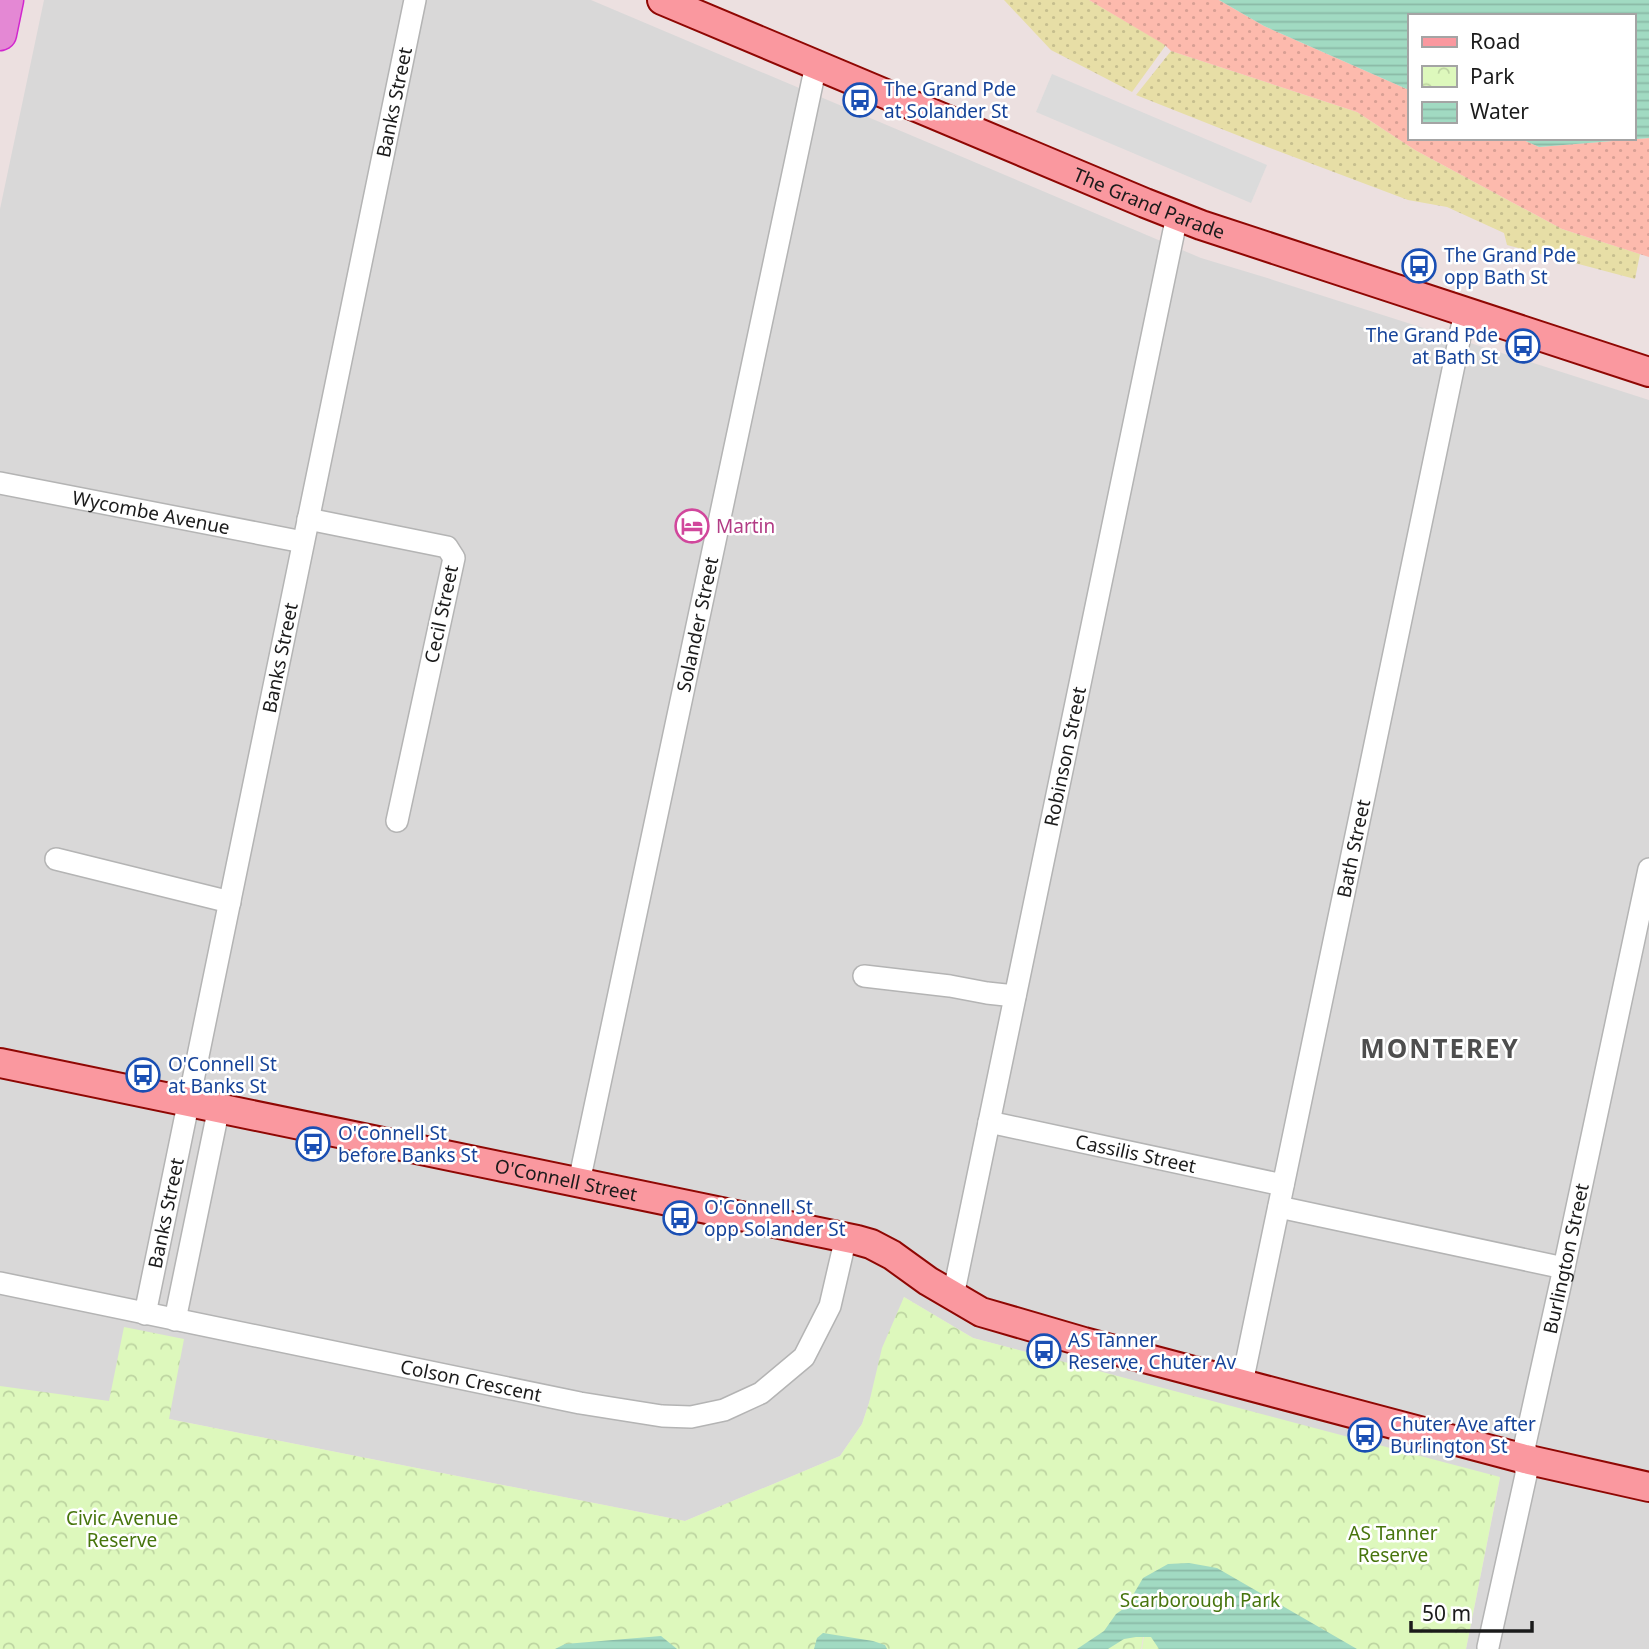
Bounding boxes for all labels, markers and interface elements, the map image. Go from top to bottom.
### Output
legend [1408,14,1635,140]
text: Road [1470,27,1520,55]
street label: Banks Street [370,45,418,160]
text: Park [1470,62,1515,90]
place label: The Grand Pde at Solander St [884,76,1016,124]
bus stop icon: The Grand Pde at Solander St [841,81,879,119]
text: Water [1470,97,1529,125]
street label: The Grand Parade [1069,161,1228,245]
place label: The Grand Pde opp Bath St [1444,242,1576,290]
bus stop icon: The Grand Pde opp Bath St [1400,247,1438,285]
place label: The Grand Pde at Bath St [1366,322,1498,370]
bus stop icon: The Grand Pde at Bath St [1504,327,1542,365]
street label: Wycombe Avenue [70,484,232,540]
hotel icon: Martin [673,507,711,545]
place label: Martin [716,513,775,539]
street label: Solander Street [670,554,724,694]
street label: Cecil Street [418,562,464,665]
street label: Banks Street [256,600,304,715]
street label: Robinson Street [1038,684,1092,829]
street label: Bath Street [1330,797,1376,900]
district label: MONTEREY [1360,1030,1520,1066]
place label: O'Connell St at Banks St [168,1051,277,1099]
bus stop icon: O'Connell St at Banks St [124,1056,162,1094]
place label: O'Connell St before Banks St [338,1120,478,1168]
bus stop icon: O'Connell St before Banks St [294,1125,332,1163]
street label: Cassilis Street [1073,1128,1199,1179]
street label: O'Connell Street [493,1153,640,1207]
street label: Banks Street [142,1155,190,1271]
street label: Burlington Street [1537,1181,1595,1336]
place label: O'Connell St opp Solander St [704,1194,846,1242]
bus stop icon: O'Connell St opp Solander St [661,1199,699,1237]
place label: AS Tanner Reserve, Chuter Av [1068,1327,1237,1375]
bus stop icon: AS Tanner Reserve, Chuter Av [1025,1332,1063,1370]
street label: Colson Crescent [398,1353,544,1408]
place label: Chuter Ave after Burlington St [1390,1411,1536,1459]
bus stop icon: Chuter Ave after Burlington St [1346,1416,1384,1454]
park label: Civic Avenue Reserve [66,1505,178,1553]
park label: AS Tanner Reserve [1348,1520,1438,1568]
park label: Scarborough Park [1120,1587,1280,1613]
scale bar [1411,1590,1532,1634]
text: 50 m [1422,1599,1471,1627]

